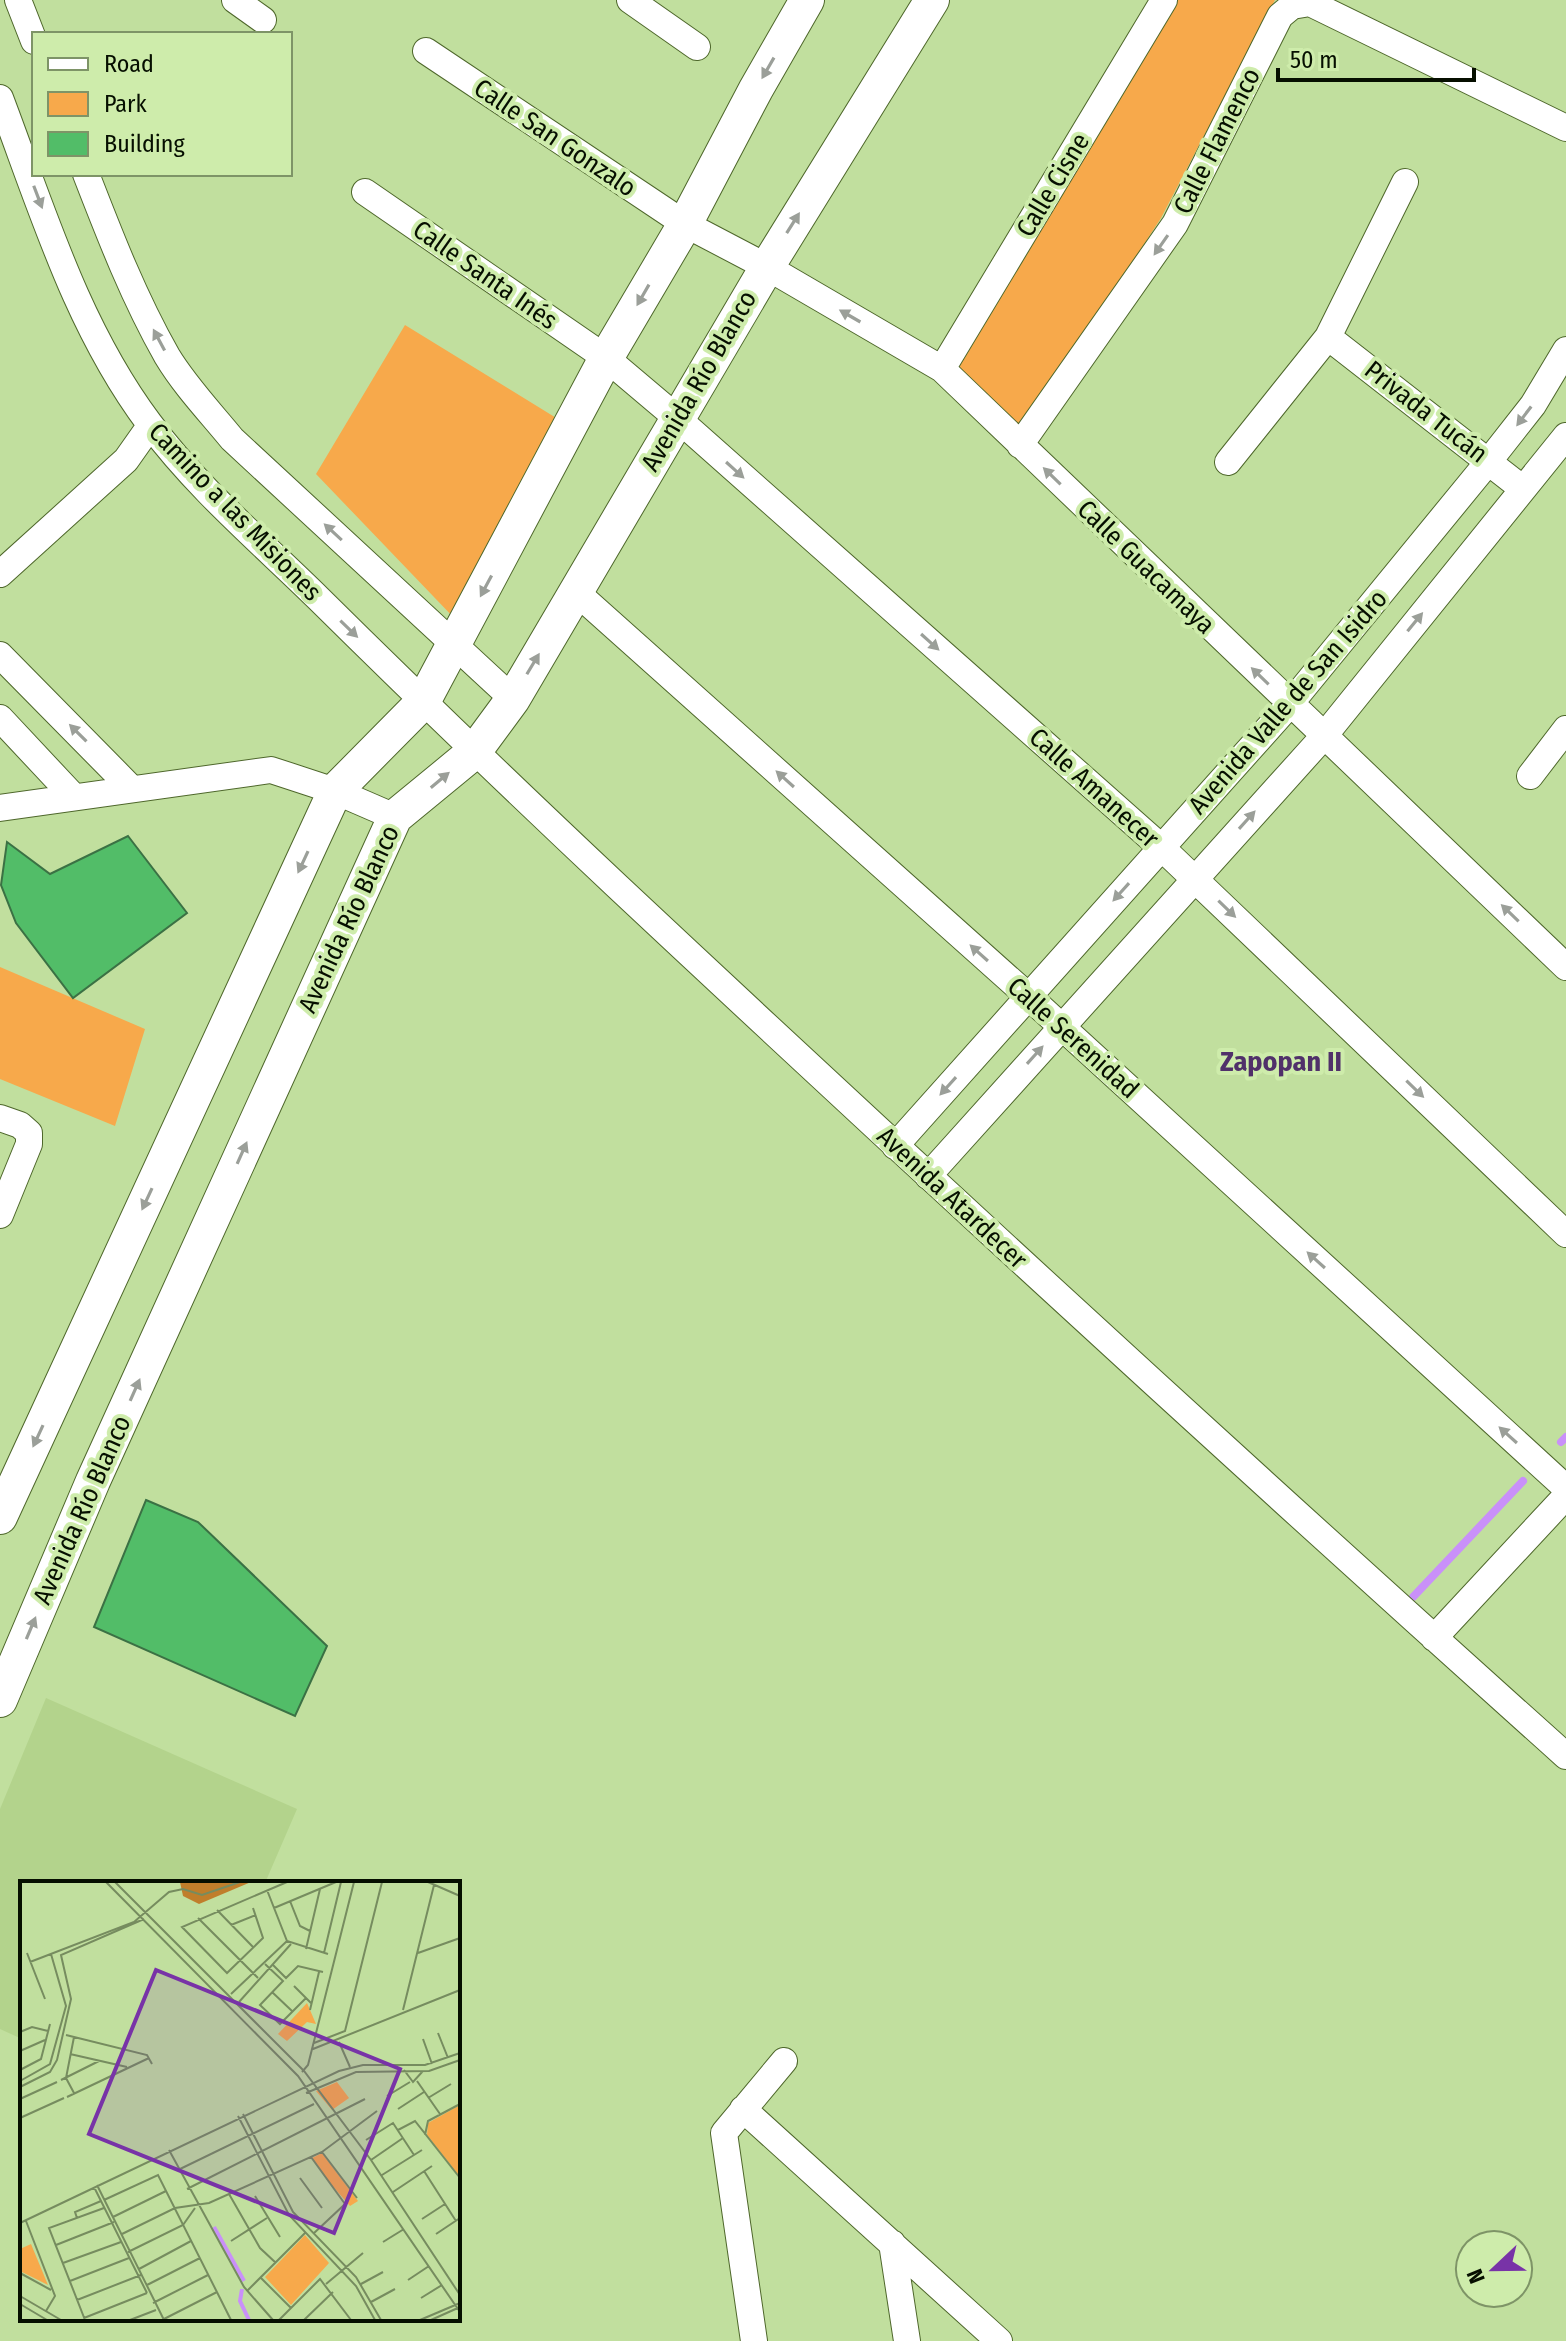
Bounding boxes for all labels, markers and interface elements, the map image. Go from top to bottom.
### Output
legend [32,32,292,176]
scale bar [1278,32,1474,82]
text: 50 m [1290,46,1338,74]
text: Road [104,50,154,78]
one-way arrow [761,56,775,79]
street label: Calle Flamenco [1167,63,1267,219]
street label: Calle San Gonzalo [468,72,642,204]
text: Park [104,90,147,118]
street label: Calle Cisne [1010,128,1096,242]
text: Building [104,130,186,158]
one-way arrow [32,185,45,209]
one-way arrow [786,213,801,234]
street label: Calle Santa Inés [407,214,563,336]
one-way arrow [1154,234,1169,255]
one-way arrow [636,284,650,306]
street label: Avenida Río Blanco [635,285,763,477]
one-way arrow [839,309,861,323]
one-way arrow [152,329,165,352]
street label: Privada Tucán [1358,354,1494,470]
one-way arrow [1517,406,1533,426]
street label: Camino a las Misiones [142,417,328,607]
one-way arrow [725,460,744,478]
one-way arrow [1043,468,1062,486]
street label: Calle Guacamaya [1071,494,1221,640]
one-way arrow [323,523,342,541]
one-way arrow [479,575,492,598]
street label: Avenida Valle de San Isidro [1182,584,1394,820]
one-way arrow [1407,612,1423,632]
one-way arrow [339,619,358,638]
one-way arrow [919,633,939,650]
one-way arrow [526,653,540,676]
one-way arrow [1251,667,1270,685]
street label: Calle Amanecer [1023,722,1165,854]
one-way arrow [68,724,87,743]
one-way arrow [776,771,795,789]
one-way arrow [430,772,450,788]
one-way arrow [1238,811,1256,830]
street label: Avenida Río Blanco [292,820,406,1018]
one-way arrow [296,850,309,873]
one-way arrow [1113,883,1131,902]
one-way arrow [1217,900,1236,918]
one-way arrow [1500,904,1519,922]
one-way arrow [970,944,989,962]
street label: Calle Serenidad [1001,971,1145,1105]
one-way arrow [1026,1045,1044,1064]
district label: Zapopan II [1220,1045,1342,1078]
one-way arrow [940,1075,957,1095]
one-way arrow [1405,1080,1424,1098]
street label: Avenida Atardecer [871,1121,1033,1275]
one-way arrow [236,1141,249,1165]
one-way arrow [140,1188,154,1211]
one-way arrow [1307,1251,1326,1269]
one-way arrow [128,1378,142,1402]
street label: Avenida Río Blanco [27,1411,137,1609]
one-way arrow [31,1424,45,1447]
one-way arrow [1499,1426,1518,1444]
one-way arrow [24,1616,37,1640]
inset map [20,1881,460,2321]
north arrow [1454,2229,1534,2309]
text: N [1461,2265,1491,2287]

